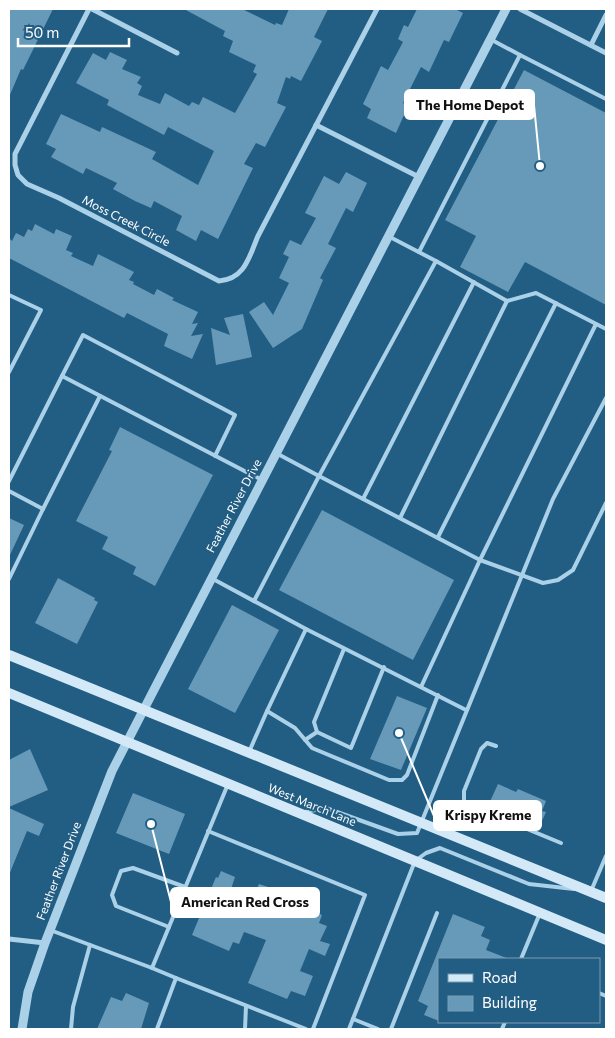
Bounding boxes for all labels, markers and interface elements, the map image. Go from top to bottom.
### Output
scale bar [18,15,129,47]
text: 50 m [25,23,59,41]
callout: The Home Depot [405,90,534,119]
text: The Home Depot [416,96,524,113]
street label: Moss Creek Circle [80,192,173,248]
street label: Feather River Drive [203,456,264,555]
street label: West March Lane [266,780,359,828]
callout: Krispy Kreme [434,801,541,830]
text: Krispy Kreme [445,806,531,823]
street label: Feather River Drive [33,820,83,922]
callout: American Red Cross [171,888,319,917]
text: American Red Cross [181,893,309,910]
legend [438,958,600,1023]
text: Road [482,968,517,986]
text: Building [482,993,537,1011]

